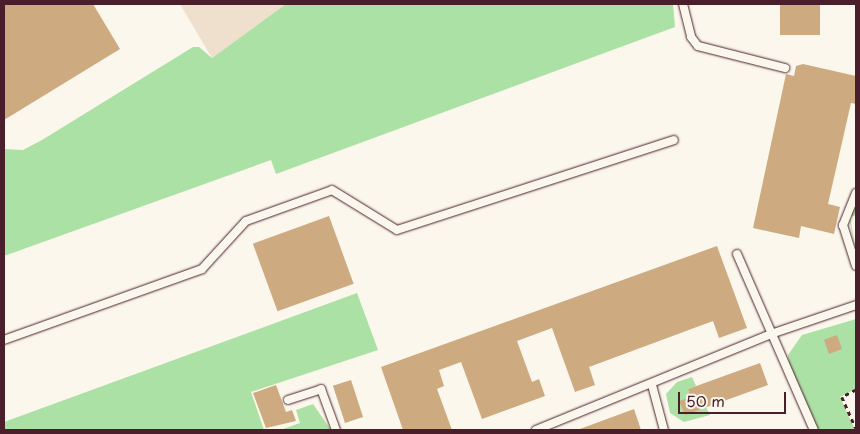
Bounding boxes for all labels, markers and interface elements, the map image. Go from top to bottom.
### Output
scale bar [680,382,788,414]
text: 50 m [686,389,725,412]

